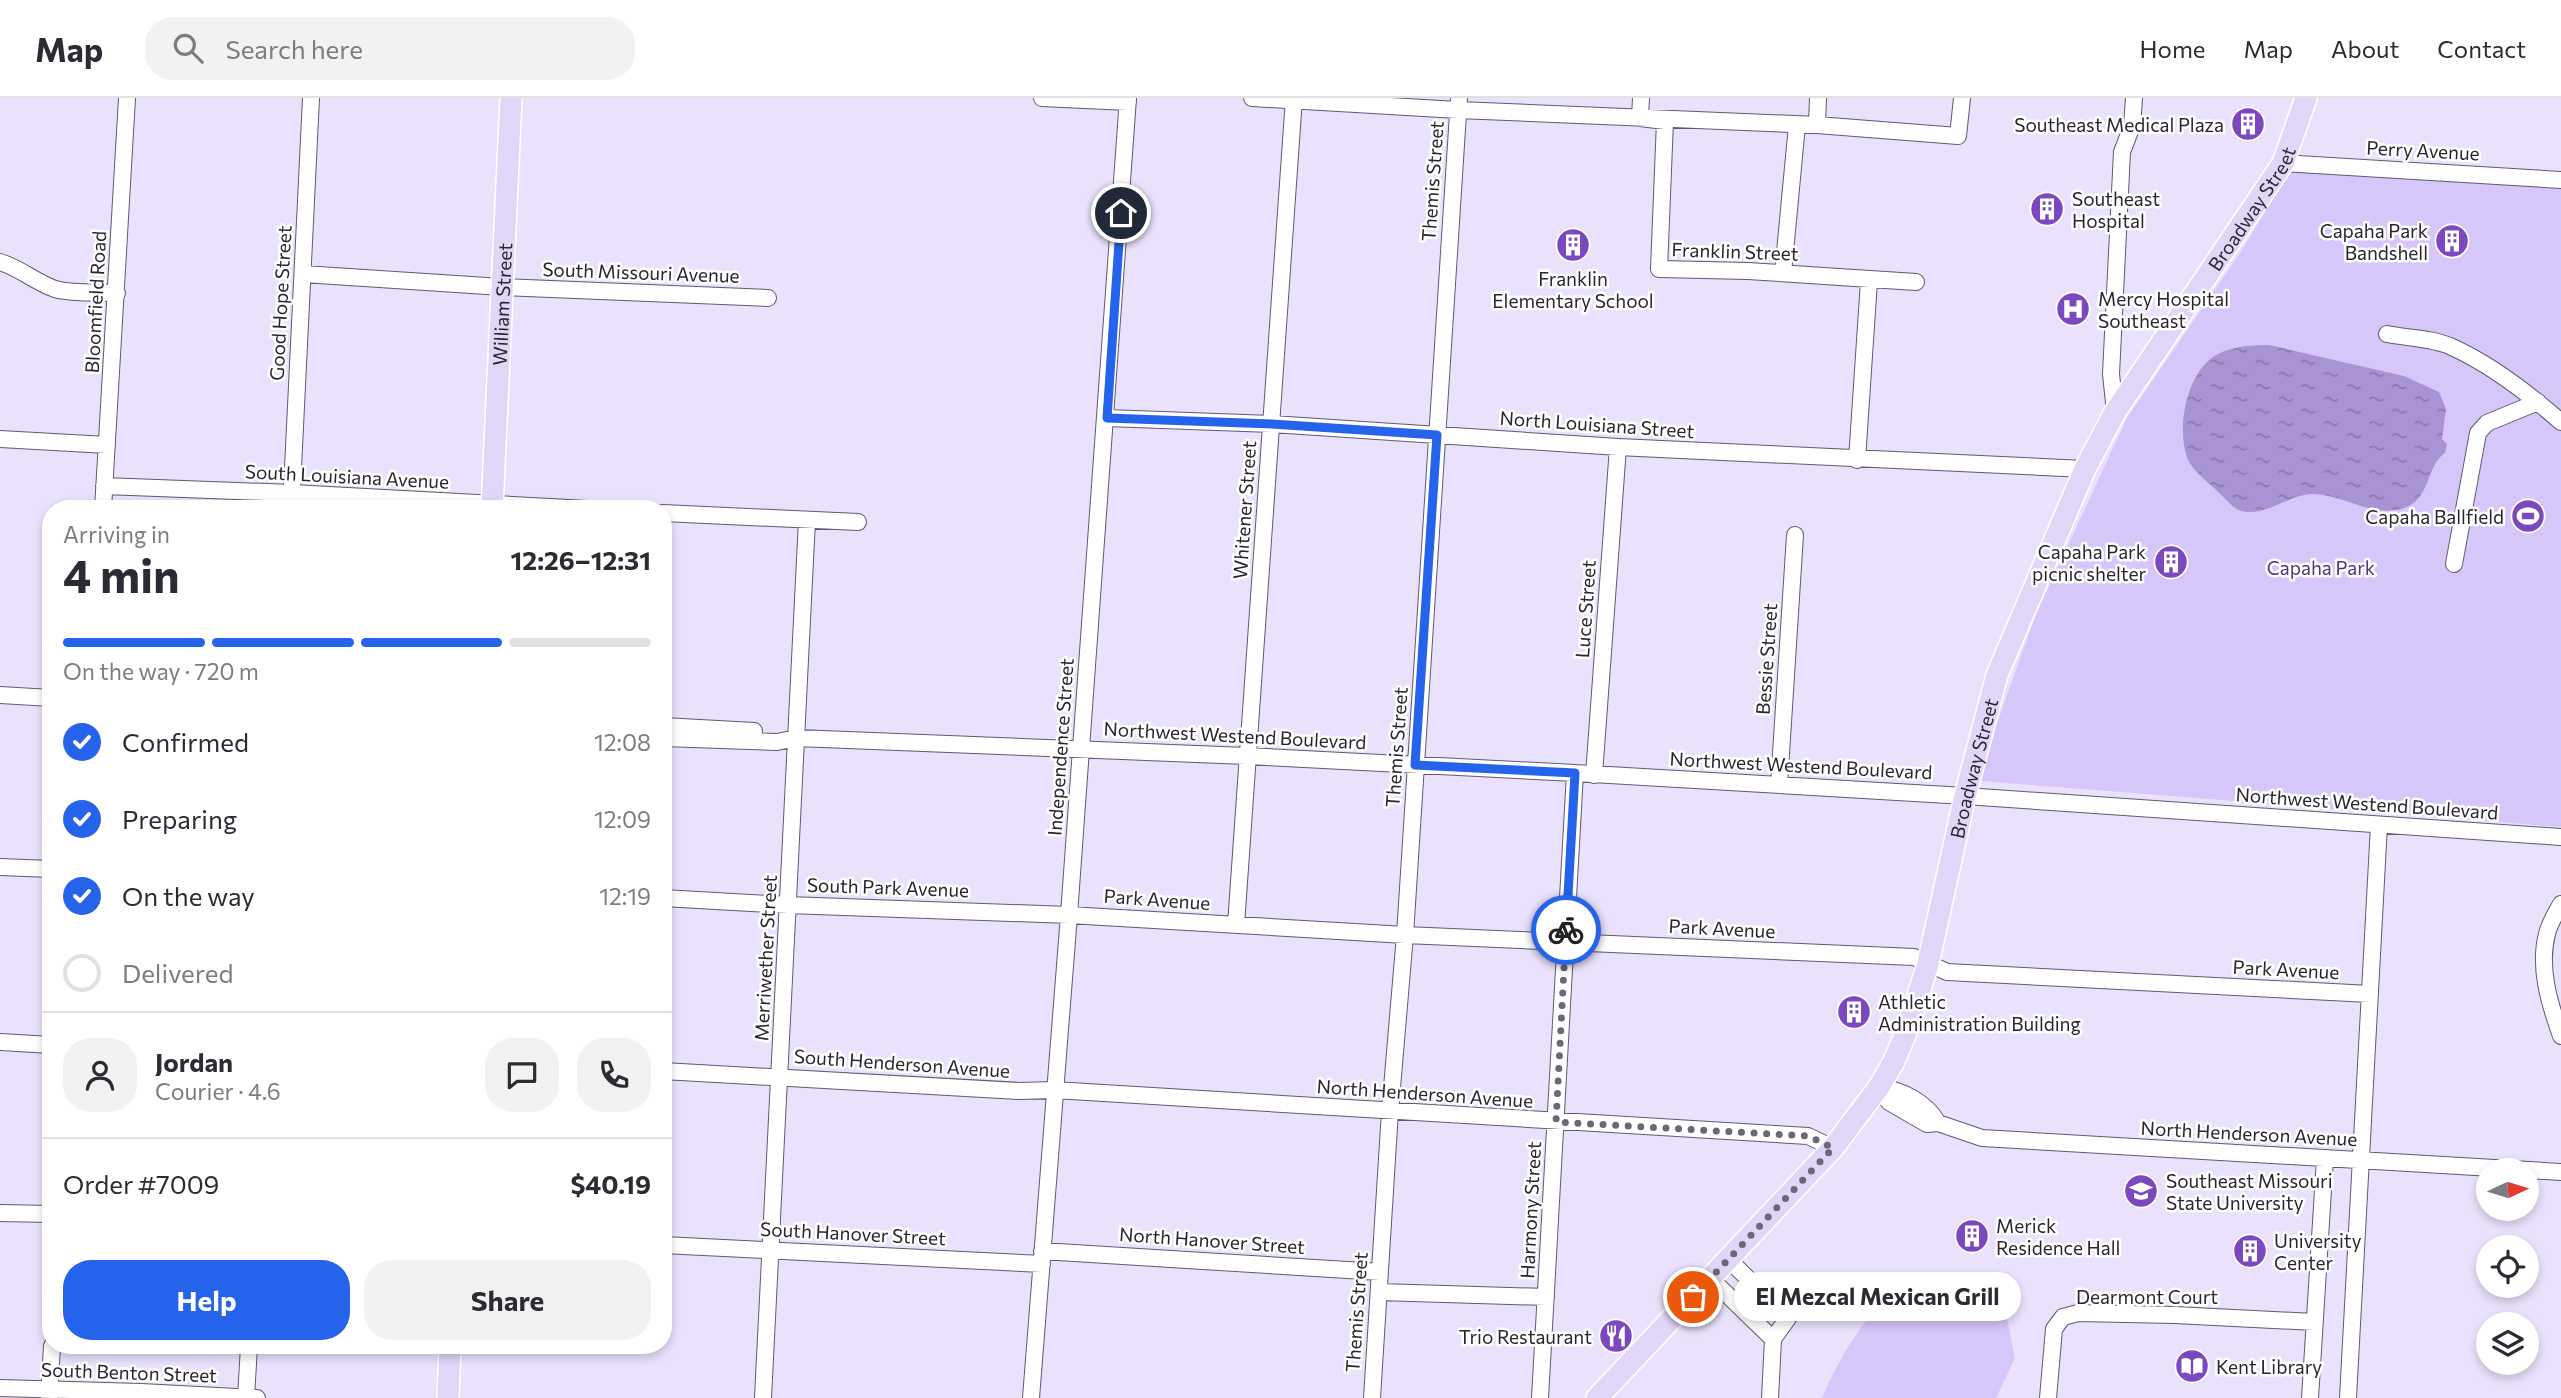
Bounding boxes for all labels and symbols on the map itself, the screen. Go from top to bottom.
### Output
building icon: Southeast Medical Plaza [2229,105,2267,143]
place label: Southeast Medical Plaza [2014,113,2224,136]
street label: Themis Street [1416,120,1448,242]
street label: Perry Avenue [2366,136,2480,164]
street label: Broadway Street [2202,143,2300,275]
pin [1091,183,1151,243]
place label: Southeast Hospital [2072,187,2160,232]
building icon: Southeast Hospital [2028,190,2066,228]
place label: Capaha Park Bandshell [2320,219,2428,264]
building icon: Capaha Park Bandshell [2433,222,2471,260]
street label: Good Hope Street [264,225,296,381]
building icon: Franklin Elementary School [1554,226,1592,264]
street label: Bloomfield Road [80,230,110,374]
street label: Franklin Street [1671,237,1799,265]
street label: William Street [487,242,516,366]
street label: South Missouri Avenue [542,257,740,287]
place label: Franklin Elementary School [1492,267,1654,312]
place label: Mercy Hospital Southeast [2098,287,2229,332]
hospital icon: Mercy Hospital Southeast [2054,290,2092,328]
street label: North Louisiana Street [1499,406,1695,442]
street label: Whitener Street [1228,440,1260,580]
street label: South Louisiana Avenue [244,459,450,493]
sports icon: Capaha Ballfield [2509,497,2547,535]
place label: Capaha Ballfield [2365,505,2504,528]
place label: Capaha Park picnic shelter [2032,540,2146,585]
building icon: Capaha Park picnic shelter [2152,543,2190,581]
park label: Capaha Park [2267,556,2375,579]
street label: Luce Street [1570,559,1600,659]
street label: Bessie Street [1751,602,1781,716]
street label: Independence Street [1042,657,1078,837]
street label: Themis Street [1380,686,1412,808]
street label: Broadway Street [1945,695,2002,840]
street label: Northwest Westend Boulevard [1103,717,1367,753]
street label: Northwest Westend Boulevard [1669,747,1933,783]
street label: Northwest Westend Boulevard [2235,782,2499,824]
street label: South Park Avenue [807,873,969,901]
street label: Merriwether Street [749,874,781,1042]
street label: Park Avenue [1103,884,1211,914]
courier [1531,895,1601,965]
street label: Park Avenue [1668,914,1776,942]
street label: Park Avenue [2232,955,2340,983]
place label: Athletic Administration Building [1878,990,2081,1035]
building icon: Athletic Administration Building [1835,993,1873,1031]
street label: South Henderson Avenue [793,1044,1011,1082]
street label: North Henderson Avenue [1316,1074,1534,1112]
street label: North Henderson Avenue [2140,1116,2358,1150]
street label: Harmony Street [1515,1141,1545,1279]
north arrow [2476,1158,2539,1222]
place label: Southeast Missouri State University [2166,1169,2333,1214]
school or university icon: Southeast Missouri State University [2122,1172,2160,1210]
place label: Merick Residence Hall [1996,1214,2120,1259]
street label: South Hanover Street [760,1217,947,1249]
building icon: Merick Residence Hall [1953,1217,1991,1255]
street label: North Hanover Street [1118,1222,1306,1258]
place label: University Center [2274,1229,2362,1274]
building icon: University Center [2231,1232,2269,1270]
street label: Themis Street [1340,1251,1372,1373]
pin [1663,1267,1723,1327]
callout: El Mezcal Mexican Grill [1735,1272,2022,1322]
street label: Dearmont Court [2076,1285,2218,1308]
restaurant icon: Trio Restaurant [1597,1317,1635,1355]
place label: Trio Restaurant [1459,1325,1592,1348]
library icon: Kent Library [2173,1347,2211,1385]
place label: Kent Library [2216,1355,2322,1378]
street label: South Benton Street [41,1357,217,1387]

